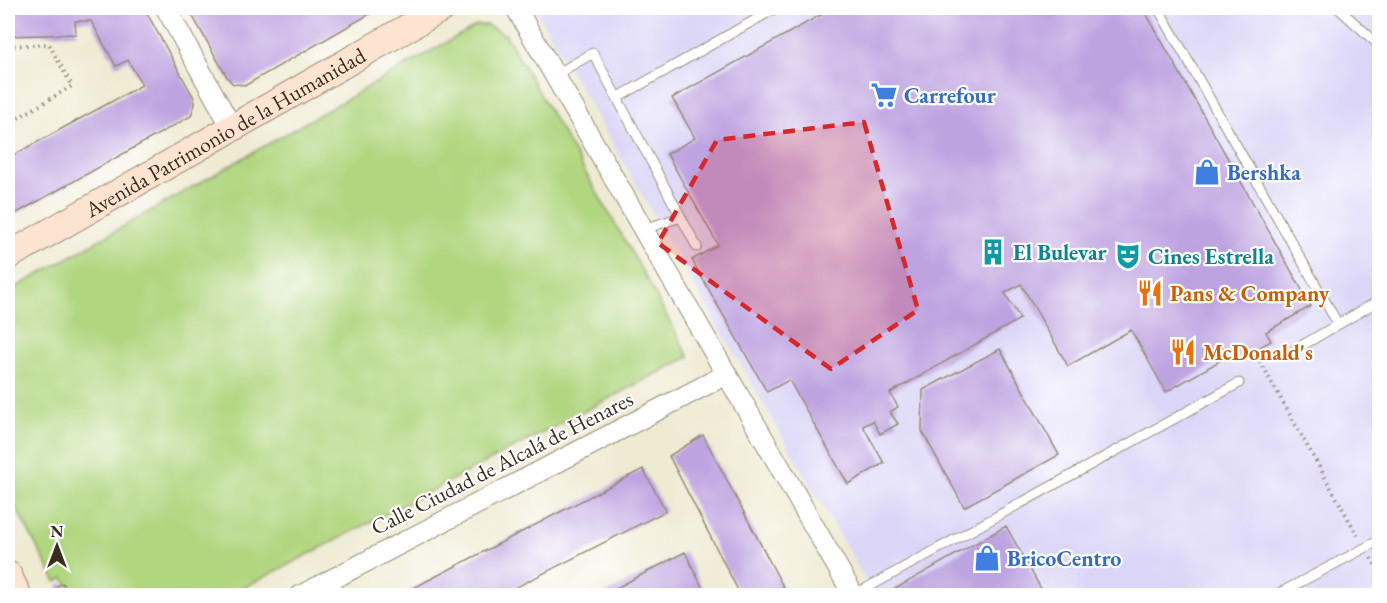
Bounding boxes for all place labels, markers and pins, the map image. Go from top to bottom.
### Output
supermarket icon: Carrefour [869,80,899,110]
place label: Carrefour [904,81,997,110]
shop icon: Bershka [1192,157,1222,187]
place label: Bershka [1227,158,1301,187]
building icon: El Bulevar [978,237,1008,267]
place label: El Bulevar [1013,238,1108,267]
theatre icon: Cines Estrella [1113,241,1143,271]
place label: Cines Estrella [1148,242,1274,271]
restaurant icon: Pans & Company [1135,278,1165,308]
place label: Pans & Company [1170,279,1330,308]
restaurant icon: McDonald's [1168,337,1198,367]
place label: McDonald's [1203,338,1313,367]
shop icon: BricoCentro [972,543,1002,573]
place label: BricoCentro [1007,544,1121,573]

